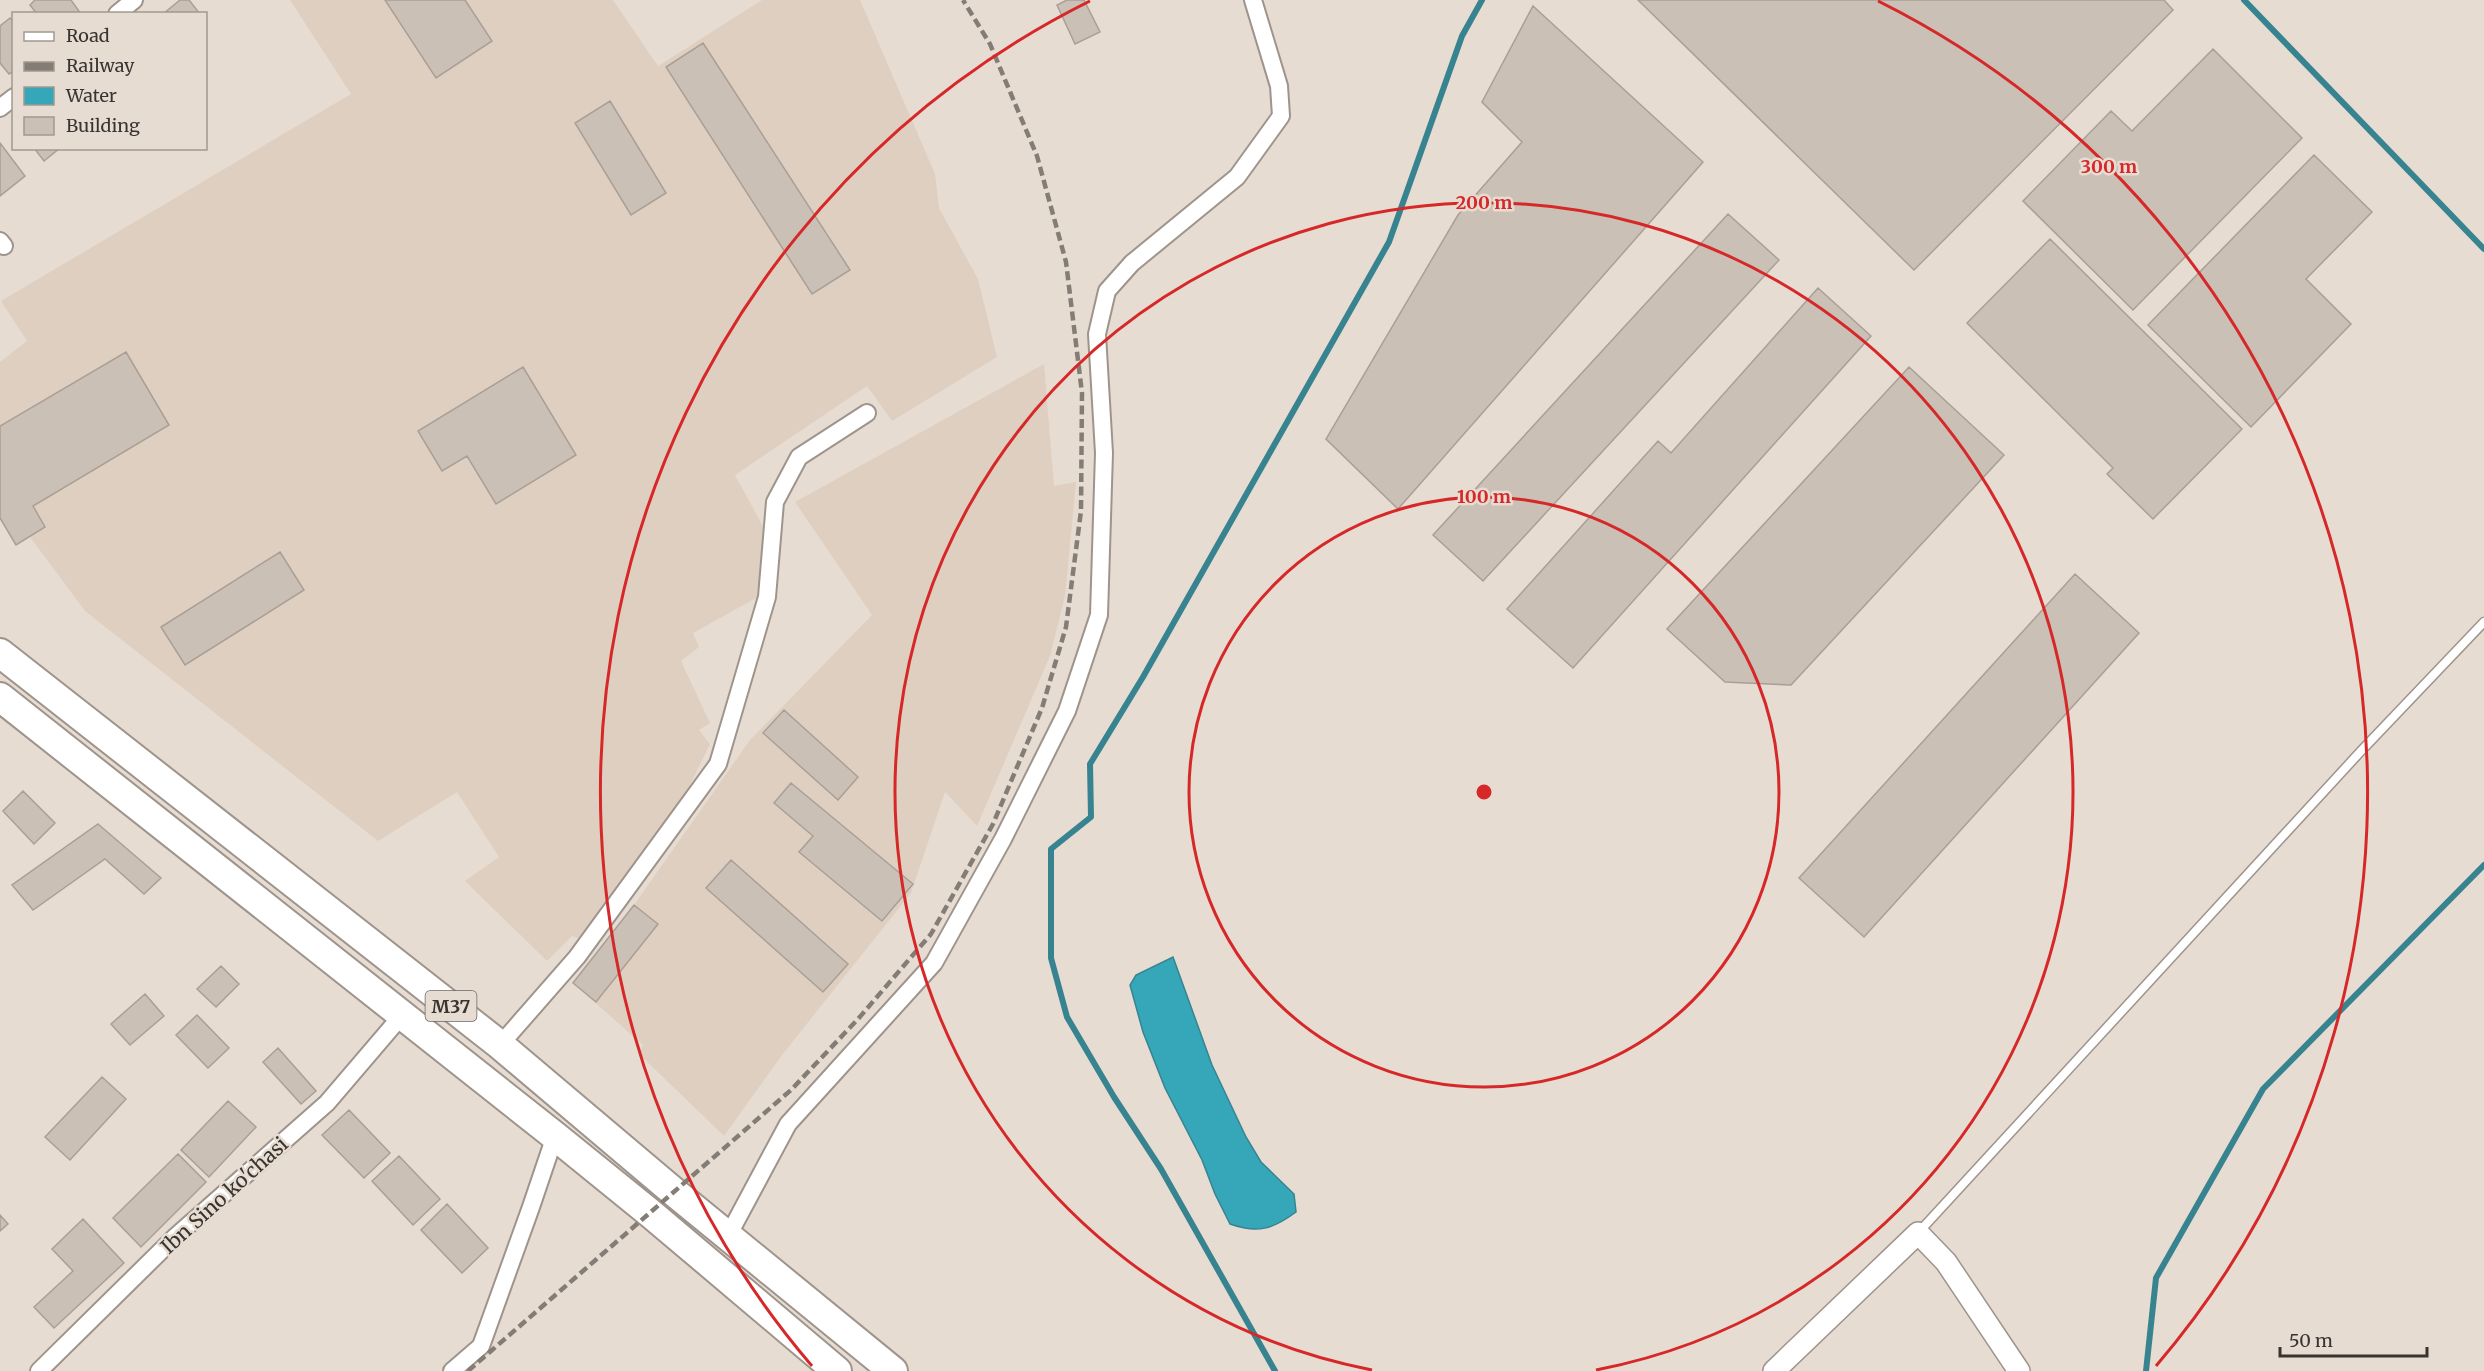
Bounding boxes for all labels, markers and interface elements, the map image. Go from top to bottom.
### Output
legend [12,12,207,150]
text: Road [66,24,110,47]
text: Railway [66,54,135,77]
text: Water [65,84,117,107]
text: Building [66,114,140,137]
text: 300 m [2081,155,2137,178]
text: 200 m [1456,191,1512,214]
text: 100 m [1457,485,1511,508]
centre of rings [1474,782,1494,802]
road number: M37 [426,991,476,1021]
street label: Ibn Sino ko'chasi [155,1131,293,1259]
scale bar [2280,1320,2427,1358]
text: 50 m [2289,1329,2333,1352]

